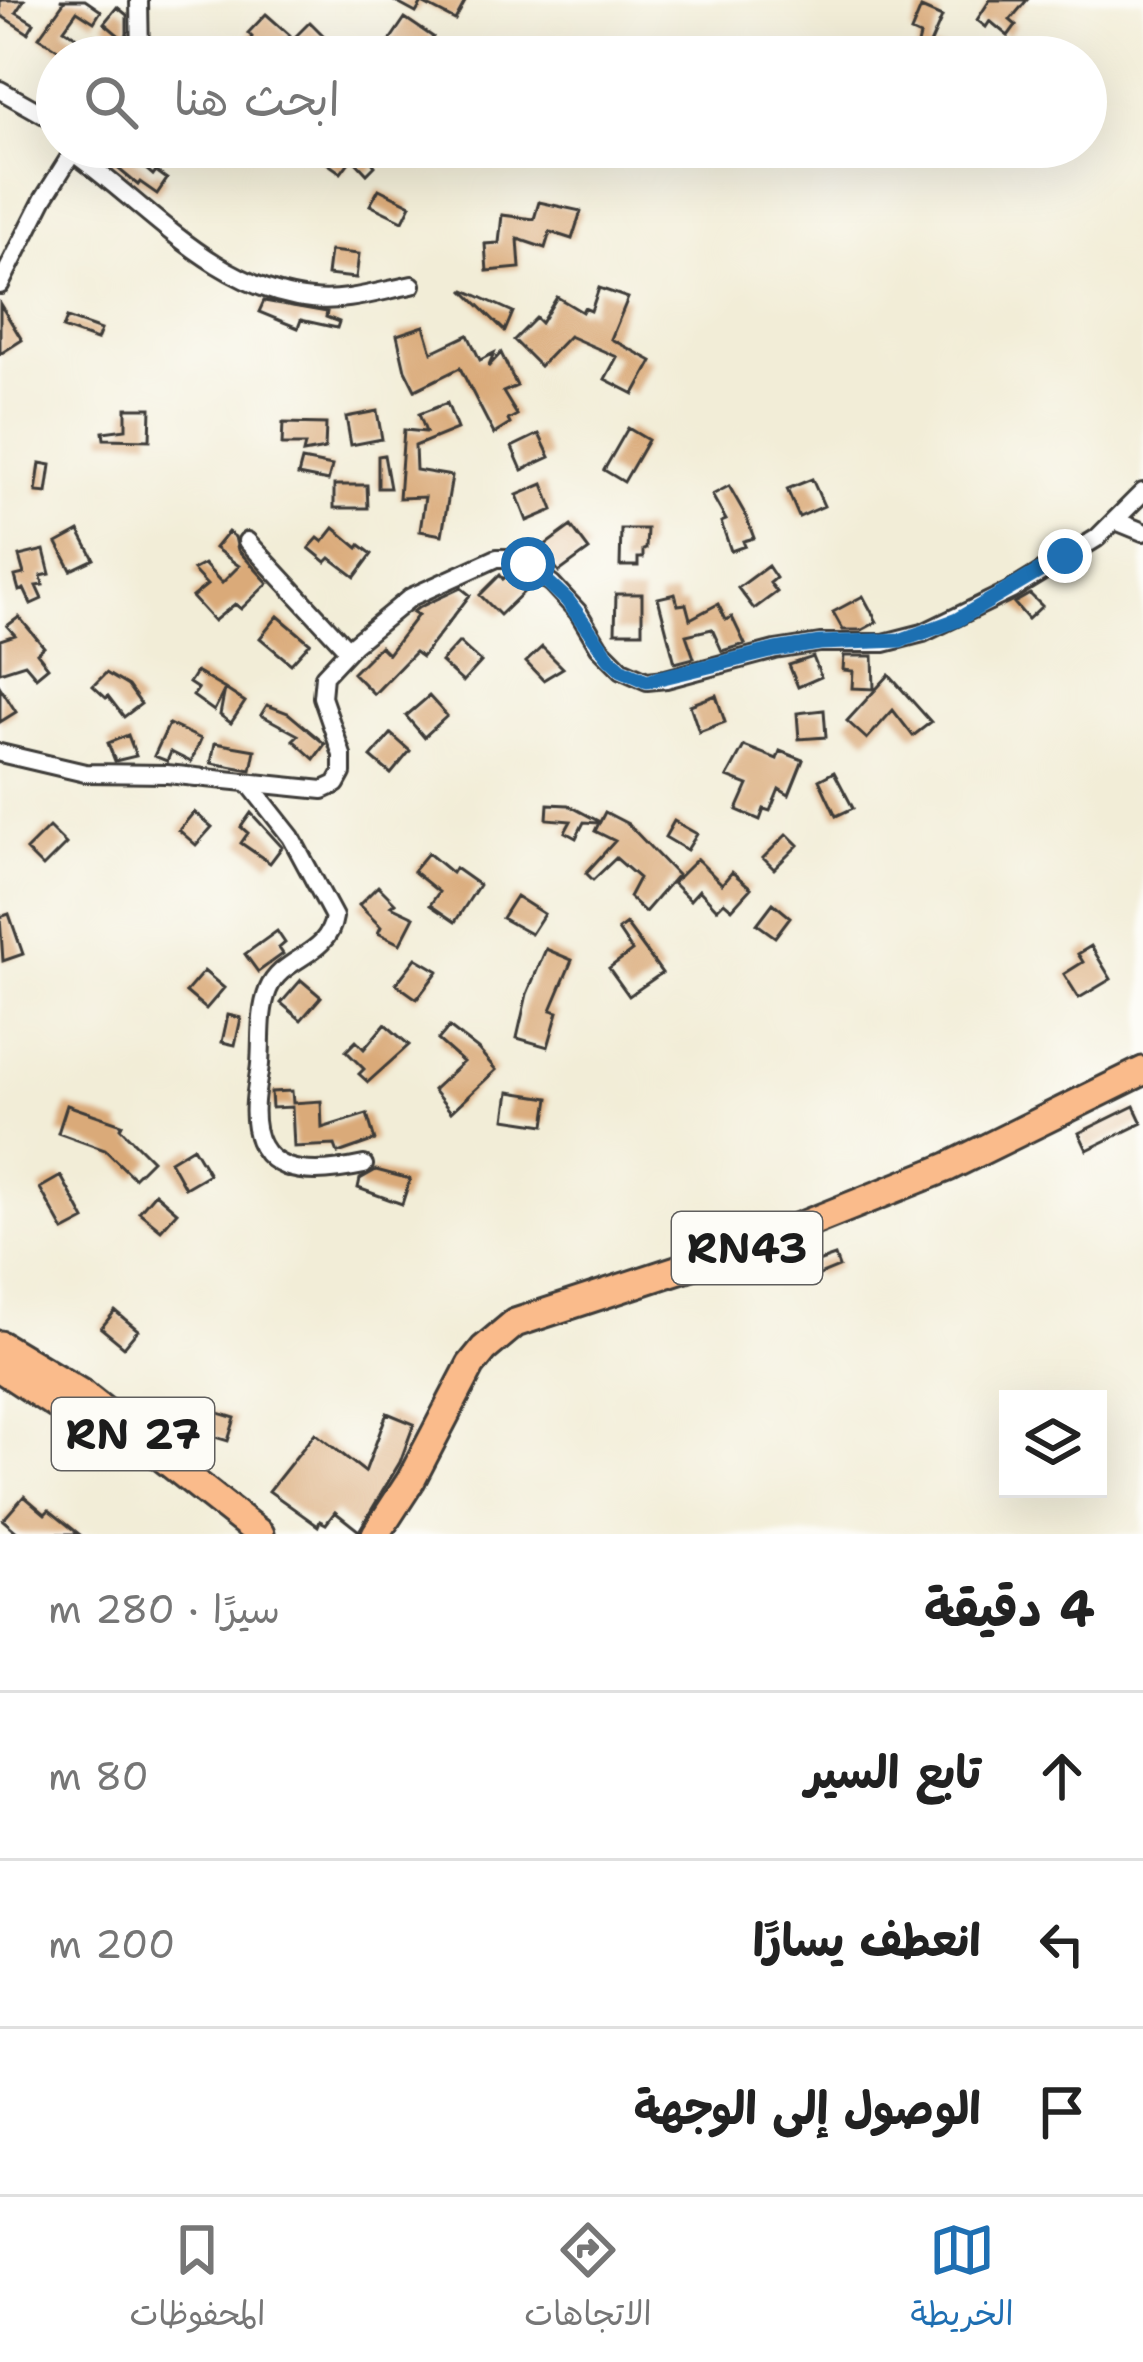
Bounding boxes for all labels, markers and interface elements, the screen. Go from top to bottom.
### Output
search box [36,36,1107,168]
icon: search [78,69,144,135]
text: ابحث هنا [174,69,340,129]
route end [1038,529,1092,583]
route start [501,537,555,591]
road number: RN43 [672,1212,822,1284]
map controls [999,1390,1107,1498]
button: layers [999,1390,1107,1498]
road number: RN 27 [52,1398,214,1470]
text: 4 دقيقة [924,1574,1095,1642]
text: سيرًا · 280 m [48,1583,280,1635]
text: تابع السير [805,1742,981,1802]
icon: ahead [1029,1743,1095,1809]
text: 80 m [48,1750,149,1802]
text: انعطف يسارًا [753,1910,981,1970]
icon: left [1029,1911,1095,1977]
text: 200 m [48,1918,175,1970]
text: الوصول إلى الوجهة [634,2078,981,2138]
icon: arrive [1029,2079,1095,2145]
tab: المحفوظات [129,2217,265,2343]
tab: الاتجاهات [524,2217,652,2343]
tab: الخريطة [911,2217,1014,2343]

